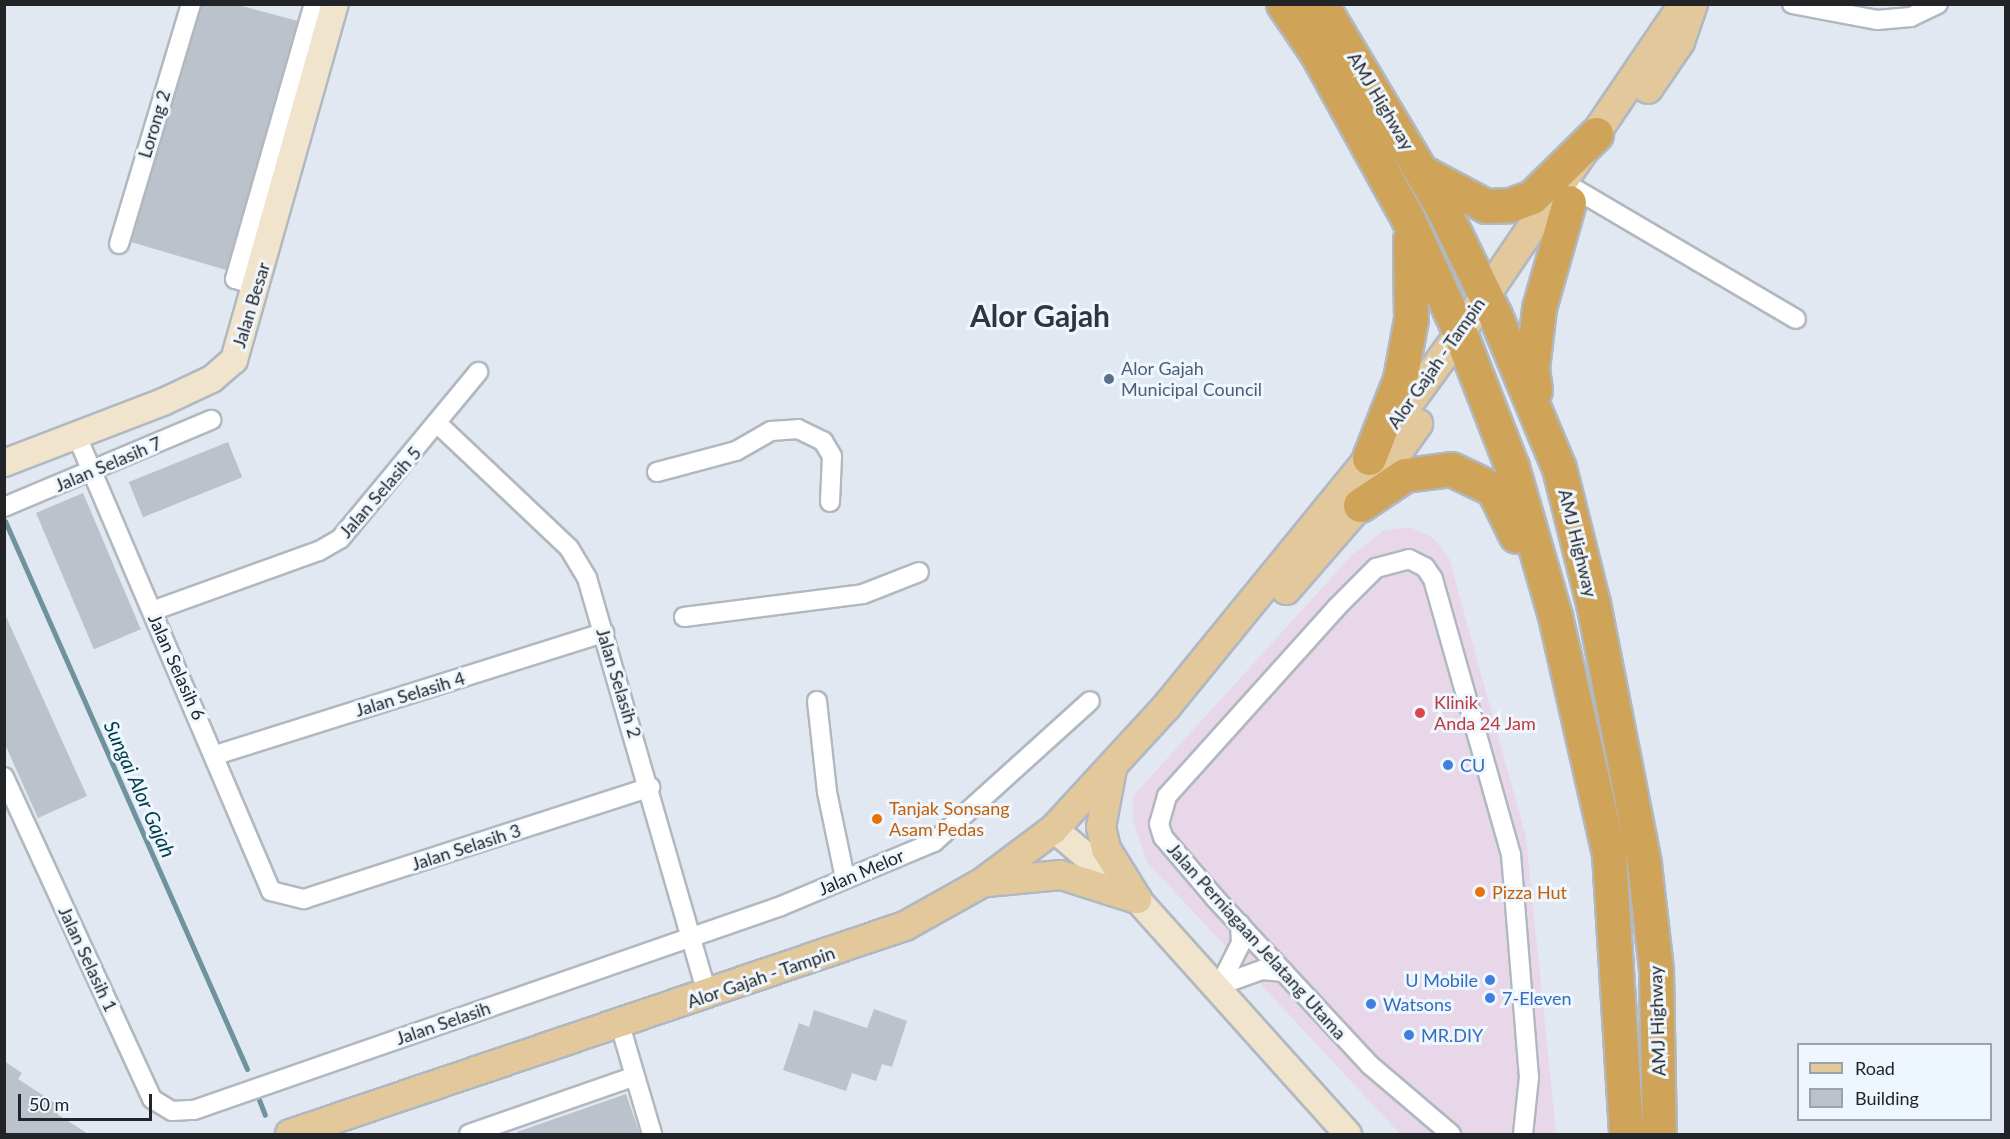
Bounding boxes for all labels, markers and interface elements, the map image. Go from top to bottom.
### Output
street label: AMJ Highway [1343,48,1419,154]
street label: Lorong 2 [133,88,175,160]
street label: Jalan Besar [228,260,274,350]
street label: Alor Gajah - Tampin [1382,293,1490,433]
district label: Alor Gajah [970,297,1110,333]
place label: Alor Gajah Municipal Council [1121,358,1262,400]
marker: Alor Gajah Municipal Council [1102,372,1116,386]
street label: Jalan Selasih 7 [51,432,165,496]
street label: Jalan Selasih 5 [335,442,425,542]
street label: AMJ Highway [1554,487,1602,599]
street label: Jalan Selasih 6 [144,611,210,723]
street label: Jalan Selasih 2 [592,625,646,741]
street label: Jalan Selasih 4 [352,667,468,721]
place label: Klinik Anda 24 Jam [1434,692,1536,734]
marker: Klinik Anda 24 Jam [1411,704,1429,722]
water label: Sungai Alor Gajah [99,716,181,862]
place label: CU [1460,754,1485,776]
marker: CU [1441,758,1455,772]
place label: Tanjak Sonsang Asam Pedas [889,798,1010,840]
marker: Tanjak Sonsang Asam Pedas [870,812,884,826]
street label: Jalan Selasih 3 [409,819,523,875]
street label: Jalan Perniagaan Jelatang Utama [1163,838,1351,1044]
street label: Jalan Melor [815,844,907,900]
place label: Pizza Hut [1492,881,1567,903]
marker: Pizza Hut [1473,885,1487,899]
street label: Jalan Selasih 1 [54,903,122,1015]
street label: Alor Gajah - Tampin [684,941,838,1013]
street label: AMJ Highway [1644,965,1670,1077]
place label: U Mobile [1405,969,1478,991]
marker: U Mobile [1483,973,1497,987]
place label: 7-Eleven [1502,987,1572,1009]
marker: 7-Eleven [1483,991,1497,1005]
place label: Watsons [1383,993,1452,1015]
street label: Jalan Selasih [393,997,493,1049]
marker: Watsons [1364,997,1378,1011]
place label: MR.DIY [1421,1024,1483,1046]
marker: MR.DIY [1402,1028,1416,1042]
legend [1797,1043,1992,1121]
text: Road [1855,1057,1895,1079]
scale bar [21,1082,154,1120]
text: Building [1855,1087,1919,1109]
text: 50 m [29,1093,69,1115]

